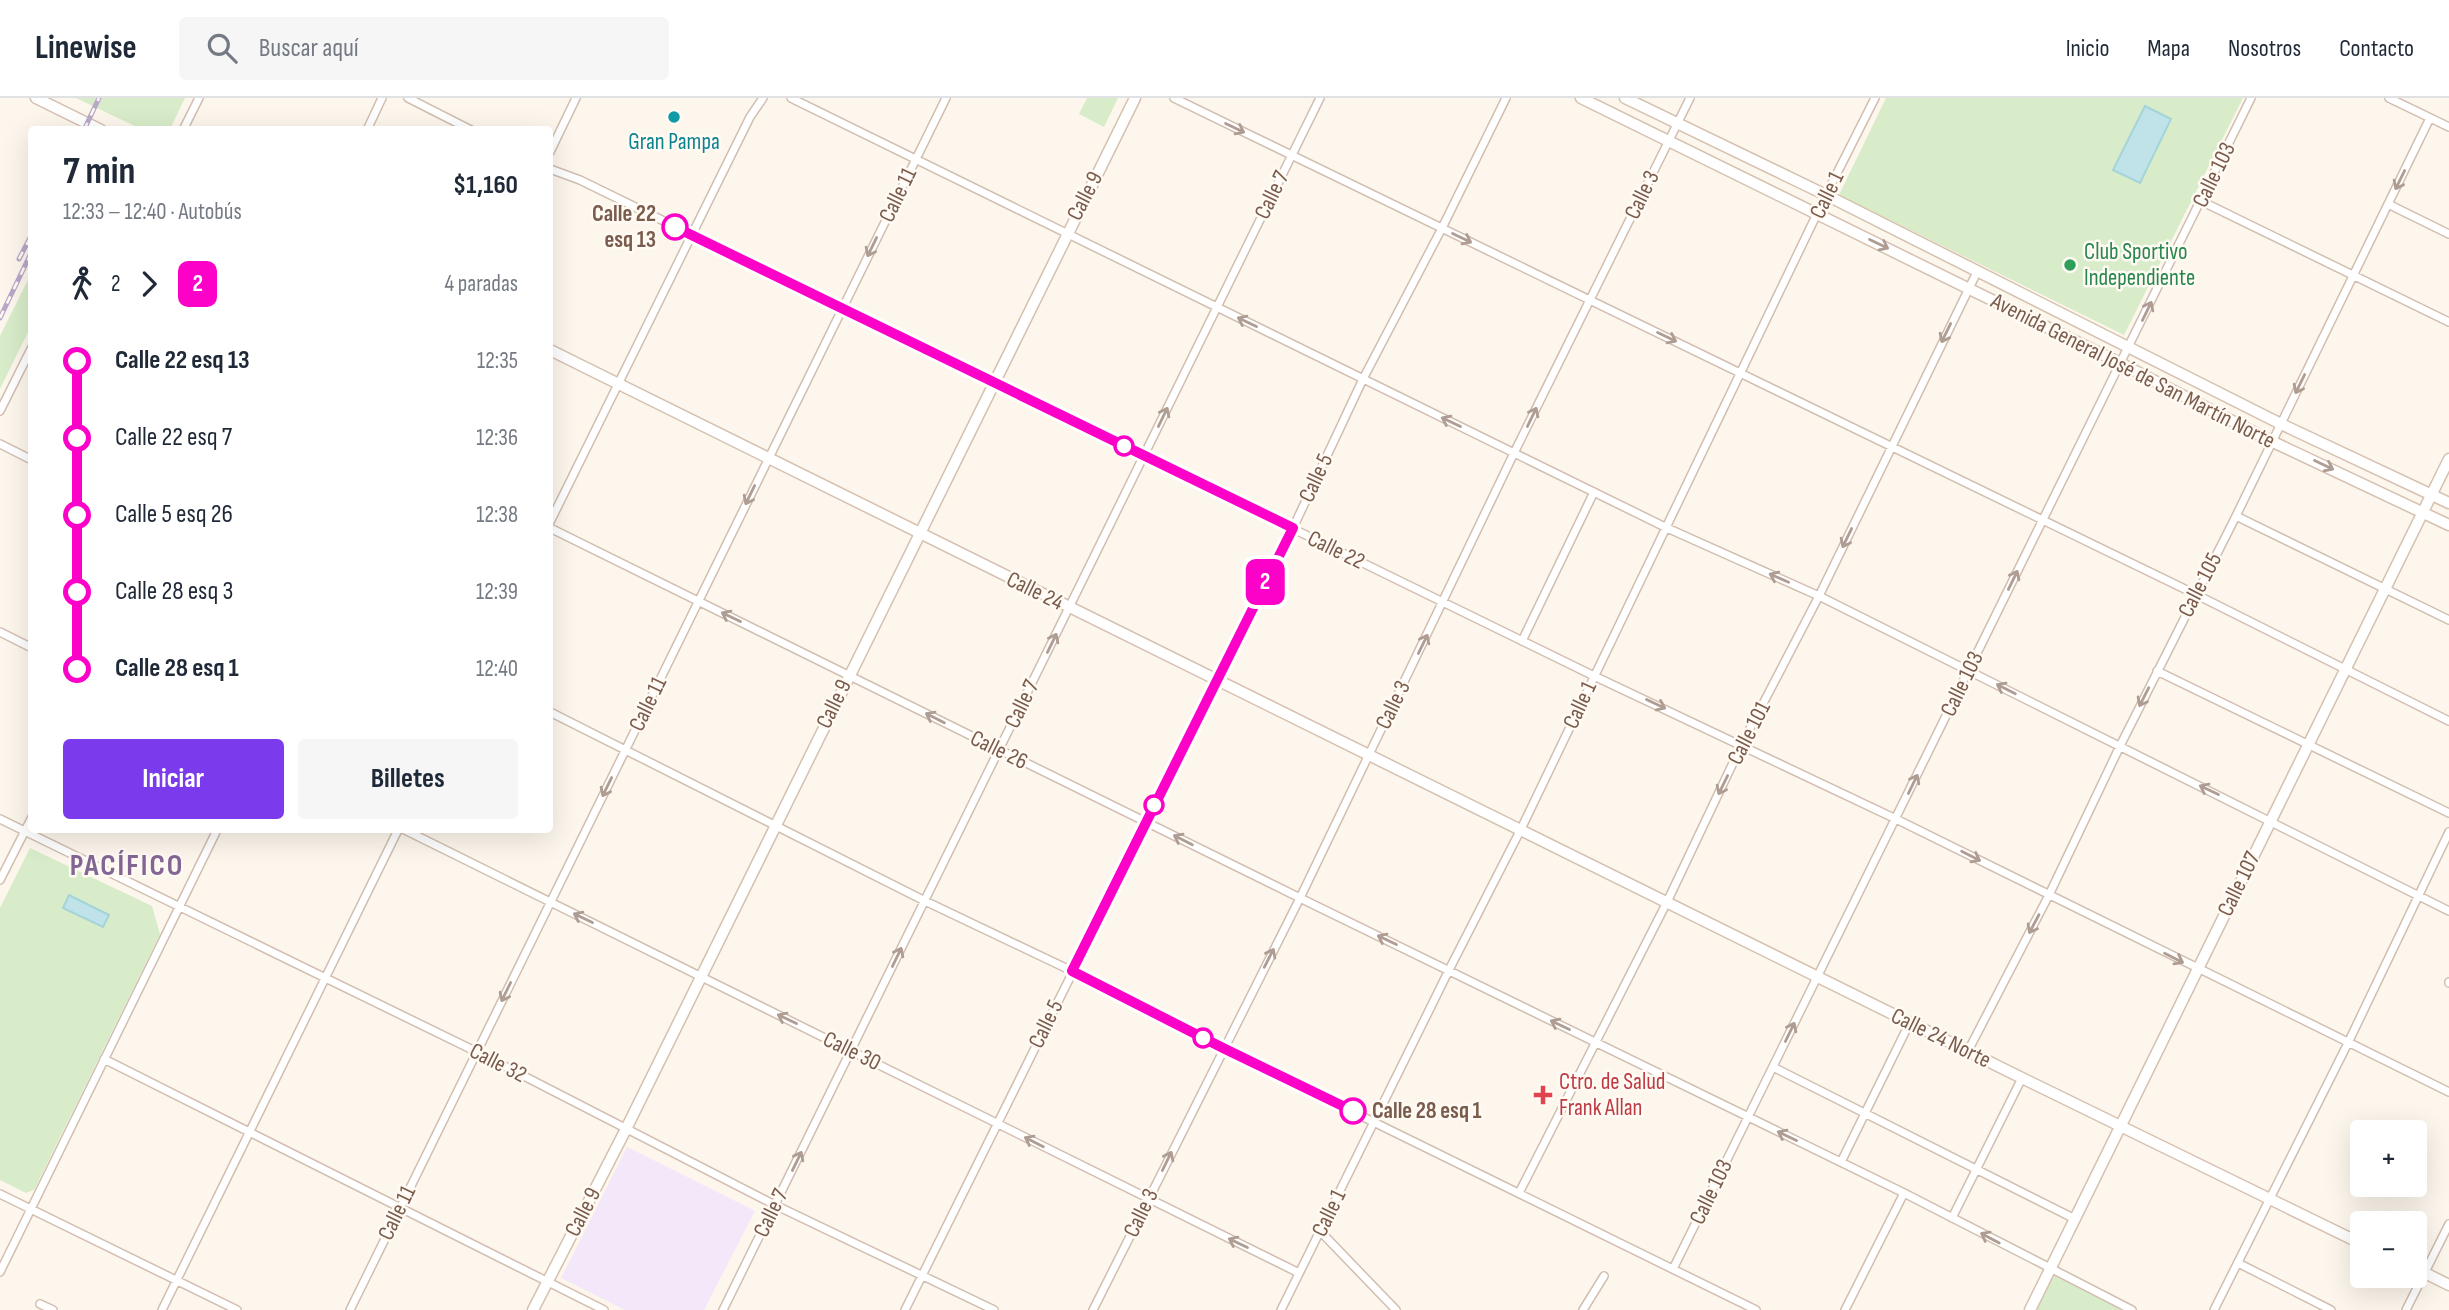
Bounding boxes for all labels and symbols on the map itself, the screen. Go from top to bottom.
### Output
marker: Gran Pampa [666,109,682,125]
one-way arrow [1224,121,1245,135]
place label: Gran Pampa [628,128,720,156]
street label: Calle 103 [2186,138,2242,212]
street label: Calle 11 [873,163,923,227]
street label: Calle 7 [1248,166,1296,224]
street label: Calle 3 [1618,166,1666,224]
street label: Calle 9 [1061,167,1109,225]
street label: Calle 1 [1804,167,1850,223]
one-way arrow [2393,169,2407,190]
place label: Calle 22 esq 13 [592,200,656,254]
marker: Calle 22 esq 13 [662,214,688,240]
one-way arrow [1451,231,1472,245]
one-way arrow [865,236,879,257]
one-way arrow [1868,238,1889,252]
place label: Club Sportivo Independiente [2084,238,2195,292]
marker: Club Sportivo Independiente [2062,257,2078,273]
street label: Avenida General José de San Martín Norte [1985,287,2280,455]
one-way arrow [2140,301,2154,321]
one-way arrow [1237,315,1258,329]
one-way arrow [1939,322,1953,343]
one-way arrow [1656,331,1677,345]
one-way arrow [2293,373,2307,394]
one-way arrow [1157,407,1171,428]
one-way arrow [1526,407,1540,428]
one-way arrow [1441,415,1462,429]
unlabelled marker [1114,436,1134,456]
street label: Calle 5 [1293,449,1339,507]
one-way arrow [2313,459,2334,473]
one-way arrow [743,484,757,505]
street label: Calle 22 [1303,524,1369,576]
one-way arrow [1840,527,1854,548]
street label: Calle 105 [2172,548,2228,622]
line badge: 2 [1242,559,1288,605]
street label: Calle 24 [1002,565,1068,617]
one-way arrow [2007,570,2021,591]
one-way arrow [1769,571,1790,584]
one-way arrow [721,610,742,624]
one-way arrow [1046,633,1059,654]
one-way arrow [1417,634,1431,655]
street label: Calle 103 [1934,647,1990,721]
street label: Calle 11 [623,672,673,736]
street label: Calle 9 [810,675,858,733]
street label: Calle 7 [998,675,1046,733]
street label: Calle 3 [1369,676,1417,734]
street label: Calle 1 [1557,677,1603,733]
one-way arrow [1996,682,2017,696]
one-way arrow [2137,686,2151,707]
street label: Calle 101 [1721,697,1777,769]
one-way arrow [1644,698,1666,711]
one-way arrow [925,711,946,725]
street label: Calle 26 [966,724,1032,776]
one-way arrow [1716,774,1729,795]
one-way arrow [1906,774,1920,795]
one-way arrow [599,776,613,797]
one-way arrow [2199,783,2220,796]
unlabelled marker [1144,795,1164,815]
one-way arrow [1173,832,1194,846]
street label: Calle 107 [2211,847,2267,921]
district label: PACÍFICO [70,848,184,884]
one-way arrow [1960,850,1981,864]
one-way arrow [573,910,594,924]
one-way arrow [2027,913,2040,934]
one-way arrow [1377,933,1398,947]
one-way arrow [891,947,905,968]
one-way arrow [1263,948,1277,969]
one-way arrow [2163,952,2184,965]
one-way arrow [499,981,513,1002]
street label: Calle 5 [1022,995,1070,1053]
street label: Calle 24 Norte [1886,1002,1996,1074]
one-way arrow [777,1011,798,1025]
one-way arrow [1550,1017,1571,1031]
one-way arrow [1784,1022,1797,1043]
street label: Calle 30 [818,1025,886,1077]
unlabelled marker [1193,1028,1213,1048]
street label: Calle 32 [465,1037,531,1089]
place label: Ctro. de Salud Frank Allan [1559,1068,1665,1122]
marker: Ctro. de Salud Frank Allan [1533,1085,1553,1105]
place label: Calle 28 esq 1 [1372,1097,1482,1125]
marker: Calle 28 esq 1 [1340,1098,1366,1124]
one-way arrow [1777,1128,1798,1142]
one-way arrow [1024,1134,1045,1148]
one-way arrow [791,1151,804,1172]
one-way arrow [1161,1151,1174,1172]
street label: Calle 103 [1683,1155,1739,1229]
street label: Calle 11 [372,1181,422,1245]
street label: Calle 9 [559,1183,607,1241]
street label: Calle 7 [747,1184,795,1242]
street label: Calle 3 [1117,1184,1165,1242]
street label: Calle 1 [1306,1185,1352,1241]
one-way arrow [1980,1230,2001,1244]
one-way arrow [1228,1236,1249,1250]

